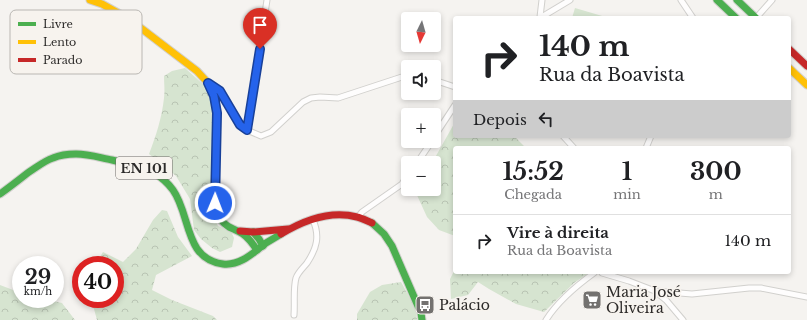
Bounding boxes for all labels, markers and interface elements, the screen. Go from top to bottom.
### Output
pin [243,8,277,49]
legend [10,10,142,74]
north arrow [401,12,441,52]
map controls [401,12,441,196]
icon: arrive [249,14,271,36]
text: Livre [43,17,73,31]
text: 140 m [539,29,629,64]
icon: right [473,32,525,84]
text: Lento [43,35,76,49]
text: Parado [43,53,82,67]
button: sound [401,60,441,100]
text: Rua da Boavista [539,64,685,86]
button: + [401,108,441,148]
icon: left [535,108,557,130]
text: Depois [473,110,527,129]
button: − [401,156,441,196]
road number: EN 101 [116,157,172,179]
text: 15:52 [502,157,564,186]
text: 1 [622,157,632,186]
text: 300 [690,157,742,186]
position arrow [194,182,236,224]
text: Chegada [504,186,562,203]
text: min [613,186,641,203]
text: m [709,186,723,203]
text: Vire à direita [507,223,609,242]
icon: right [473,230,495,252]
text: 140 m [724,231,771,250]
text: Rua da Boavista [507,242,612,259]
speed limit sign: 40 [72,256,124,308]
text: 29 [25,265,51,289]
place label: Maria José Oliveira [606,283,681,317]
text: km/h [24,285,52,298]
supermarket icon: Maria José Oliveira [581,289,603,311]
bus stop icon: Palácio [414,294,436,316]
place label: Palácio [439,296,490,314]

